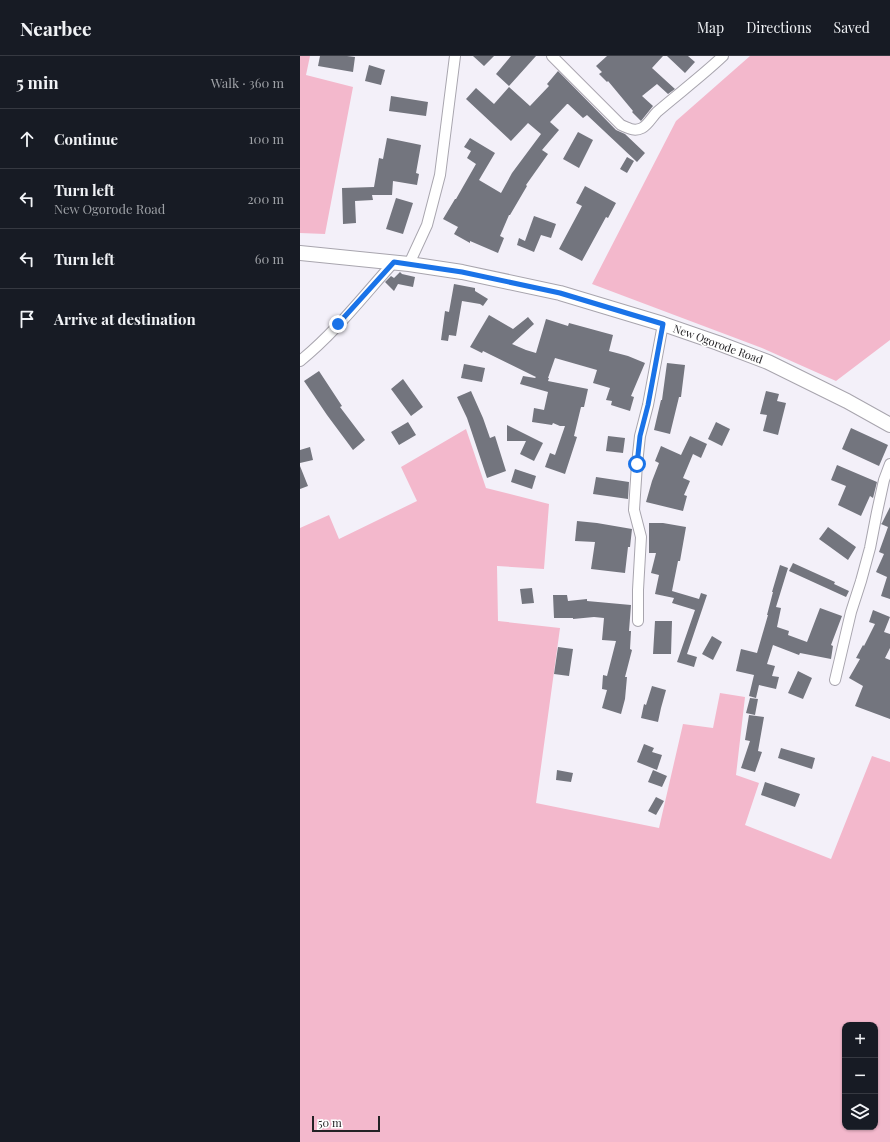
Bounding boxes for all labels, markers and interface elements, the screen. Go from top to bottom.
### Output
text: Nearbee [20,15,92,41]
text: Map [697,18,724,37]
text: Directions [746,18,812,37]
text: Saved [834,18,870,37]
text: 5 min [16,71,59,93]
text: Walk · 360 m [211,74,284,91]
icon: ahead [16,128,38,150]
text: Continue [54,129,118,149]
text: 100 m [249,130,284,147]
text: Turn left [54,180,115,200]
icon: left [16,188,38,210]
text: 200 m [247,190,284,207]
text: New Ogorode Road [54,200,165,217]
icon: left [16,248,38,270]
text: Turn left [54,249,115,269]
text: 60 m [255,250,284,267]
icon: arrive [16,308,38,330]
text: Arrive at destination [54,309,196,329]
route end [329,315,347,333]
street label: New Ogorode Road [671,320,766,367]
route start [628,455,646,473]
map controls [842,1022,878,1130]
button: + [842,1022,878,1058]
button: − [842,1058,878,1094]
button: layers [842,1094,878,1130]
scale bar [312,1114,380,1133]
text: 50 m [318,1115,342,1130]

